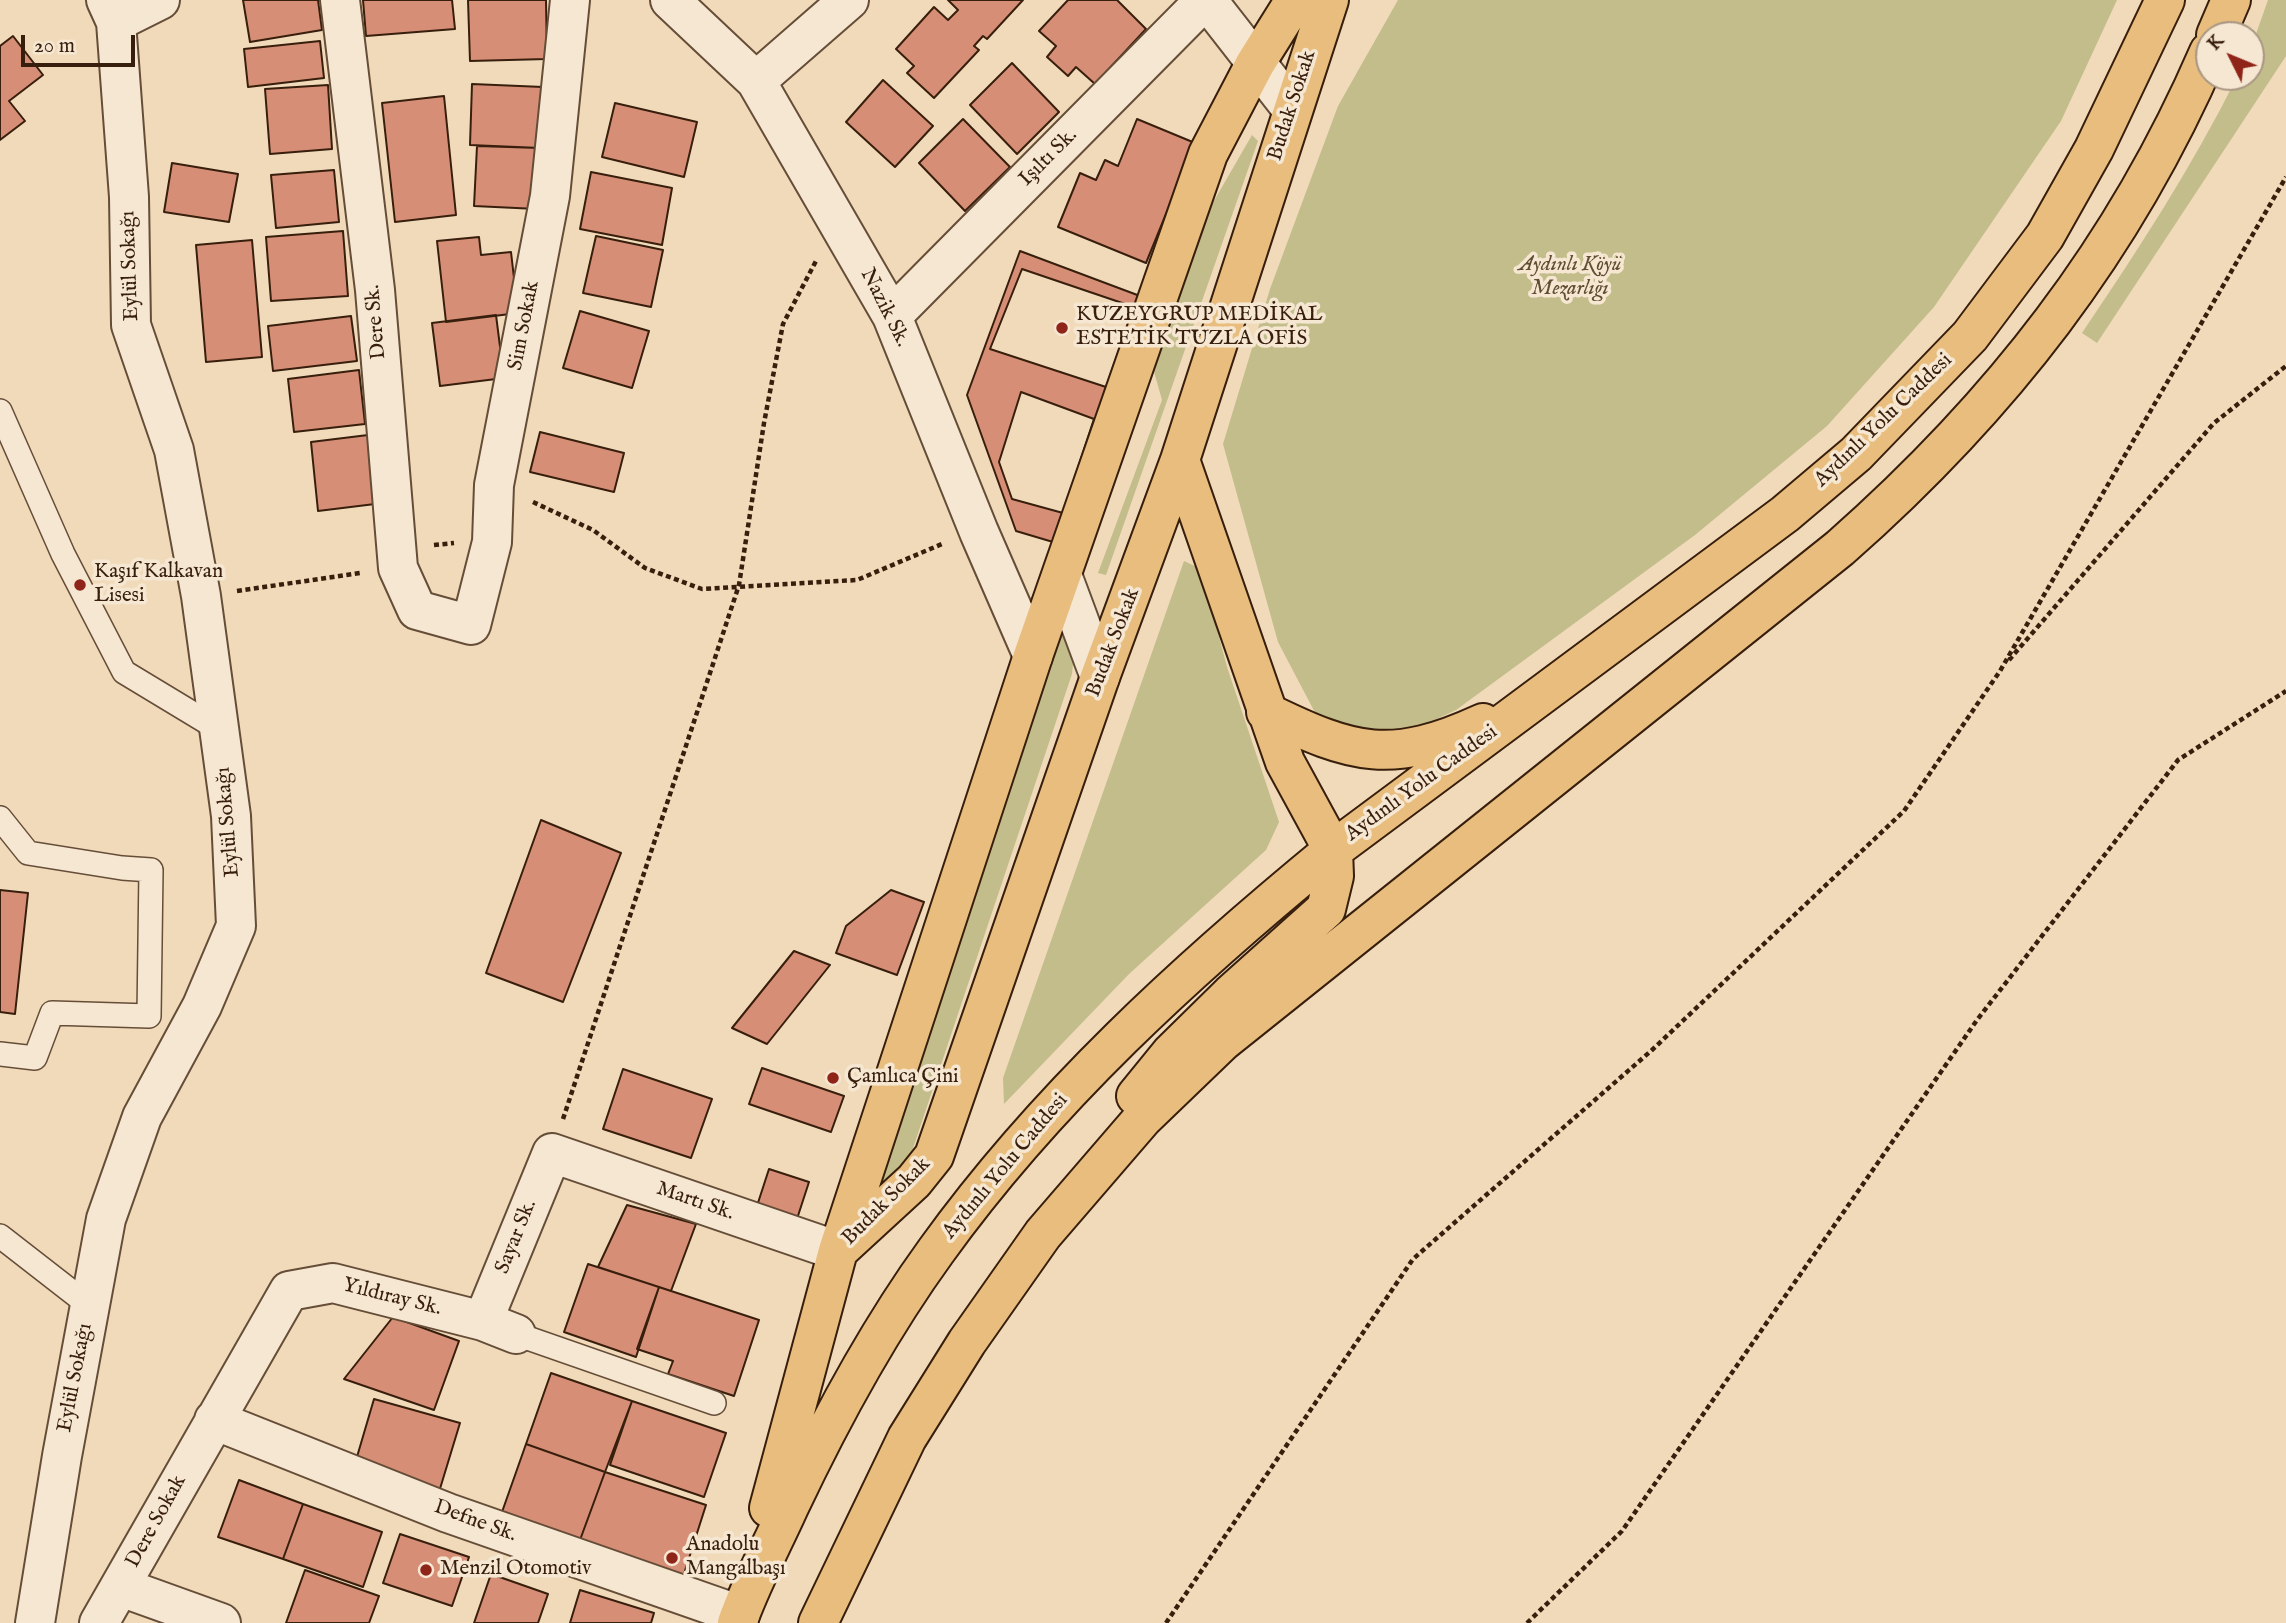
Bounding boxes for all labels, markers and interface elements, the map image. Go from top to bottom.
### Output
scale bar [24,21,138,65]
north arrow [2195,21,2265,91]
text: K [2203,30,2230,56]
text: 20 m [34,33,75,60]
street label: Budak Sokak [1263,48,1323,164]
street label: Işıltı Sk. [1015,124,1083,192]
street label: Eylül Sokağı [116,210,146,322]
park label: Aydınlı Köyü Mezarlığı [1519,253,1621,303]
street label: Nazik Sk. [854,265,914,351]
street label: Sim Sokak [504,279,546,373]
street label: Dere Sk. [361,283,393,361]
place label: KUZEYGRUP MEDİKAL ESTETİK TUZLA OFİS [1076,303,1323,353]
marker: KUZEYGRUP MEDİKAL ESTETİK TUZLA OFİS [1054,320,1070,336]
street label: Aydınlı Yolu Caddesi [1810,349,1958,493]
place label: Kaşıf Kalkavan Lisesi [94,560,223,610]
marker: Kaşıf Kalkavan Lisesi [72,577,88,593]
street label: Budak Sokak [1082,585,1146,701]
street label: Aydınlı Yolu Caddesi [1341,720,1503,848]
street label: Eylül Sokağı [212,766,246,878]
place label: Çamlıca Çini [847,1065,959,1091]
marker: Çamlıca Çini [825,1070,841,1086]
street label: Aydınlı Yolu Caddesi [938,1089,1074,1245]
street label: Budak Sokak [838,1153,936,1251]
street label: Martı Sk. [653,1177,737,1227]
street label: Sayar Sk. [491,1196,543,1278]
street label: Yıldıray Sk. [340,1274,444,1322]
street label: Eylül Sokağı [53,1321,99,1435]
street label: Dere Sokak [121,1471,193,1573]
street label: Defne Sk. [430,1495,520,1549]
place label: Anadolu Mangalbaşı [686,1533,786,1583]
marker: Anadolu Mangalbaşı [664,1550,680,1566]
place label: Menzil Otomotiv [440,1557,591,1583]
marker: Menzil Otomotiv [418,1562,434,1578]

